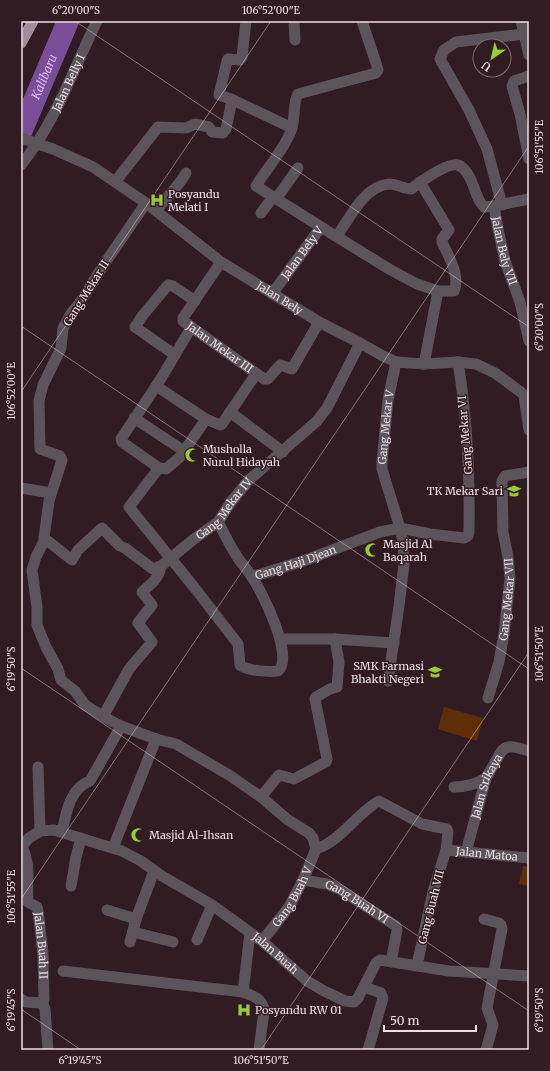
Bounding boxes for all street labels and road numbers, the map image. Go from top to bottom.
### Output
street label: Jalan Belly I [48,52,88,115]
street label: Jalan Bely VII [489,215,520,287]
street label: Jalan Bely V [278,223,326,283]
street label: Gang Mekar II [60,257,112,329]
street label: Jalan Bely [253,278,306,318]
street label: Jalan Mekar III [183,318,256,376]
street label: Gang Mekar V [375,388,397,465]
street label: Gang Mekar VI [455,395,475,475]
street label: Gang Mekar IV [193,474,255,543]
street label: Gang Haji Djean [253,542,339,583]
street label: Gang Mekar VII [496,557,517,642]
street label: Jalan Srikaya [468,751,505,821]
street label: Jalan Matoa [454,844,519,864]
street label: Gang Buah V [269,864,315,930]
street label: Gang Buah VII [415,868,447,946]
street label: Gang Buah VI [323,877,391,926]
street label: Jalan Buah II [31,910,51,979]
street label: Jalan Buah [249,929,302,977]

